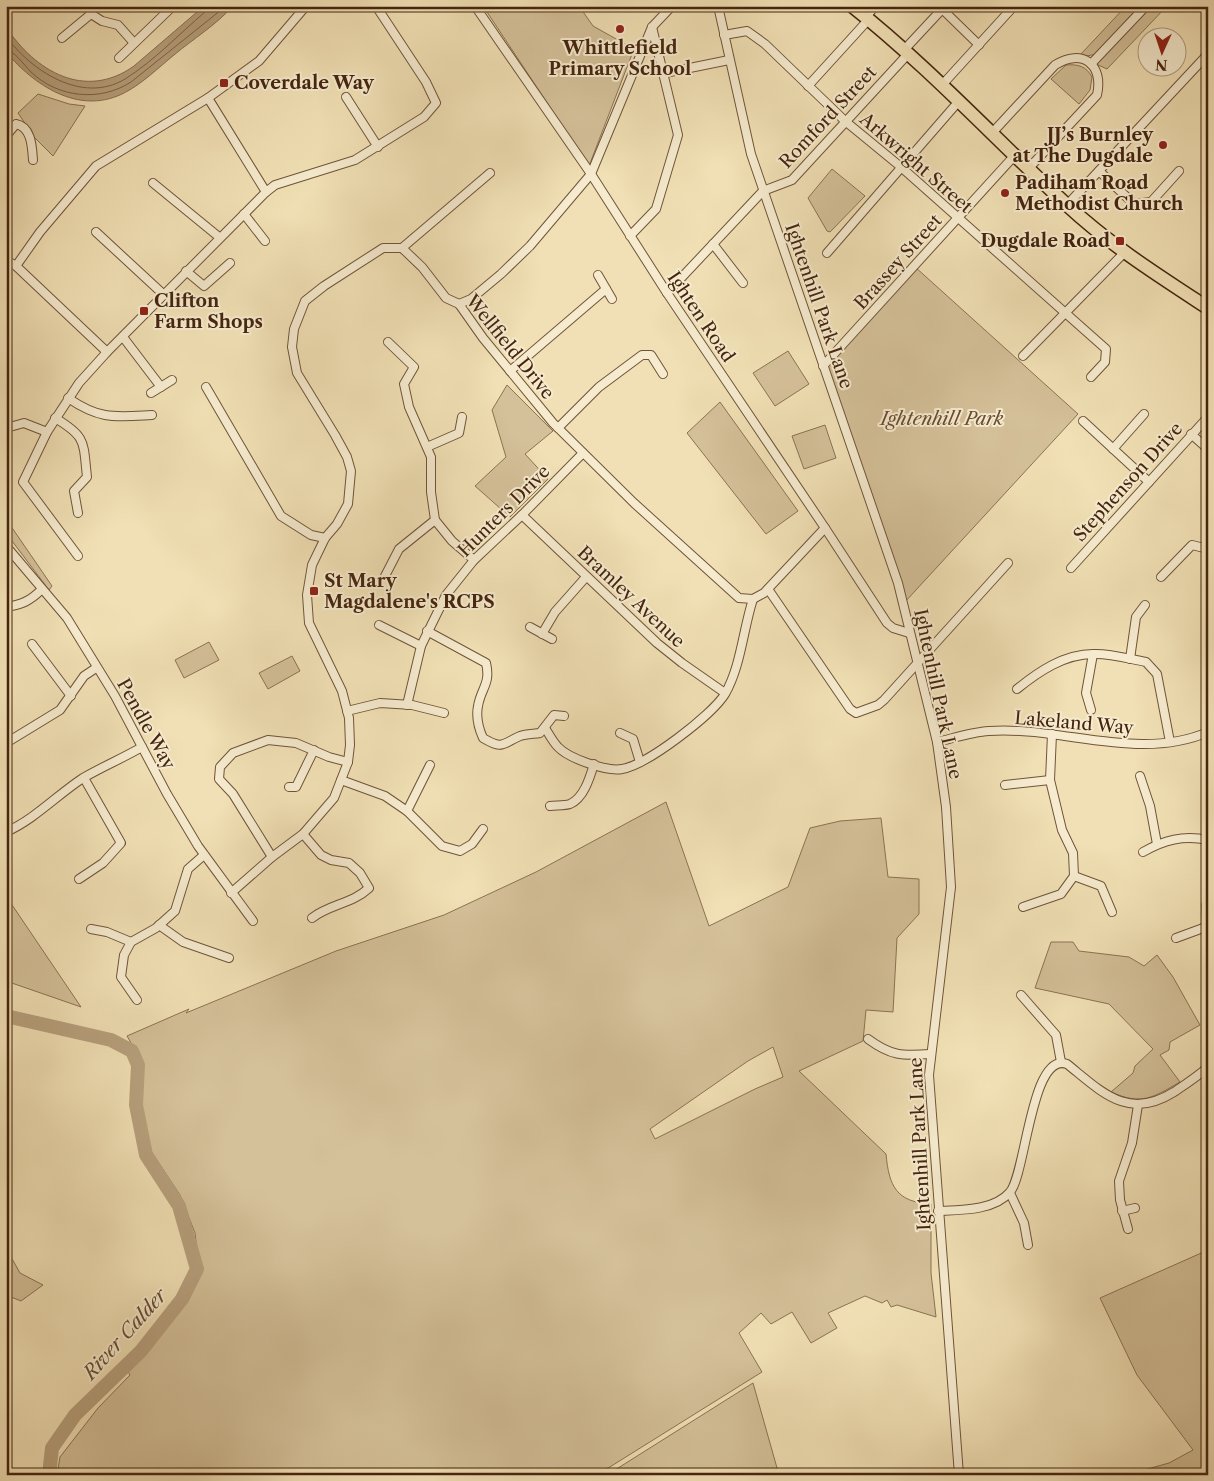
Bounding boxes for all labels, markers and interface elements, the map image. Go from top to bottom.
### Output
marker: Whittlefield Primary School [614,23,626,35]
north arrow [1136,28,1186,78]
place label: Whittlefield Primary School [549,37,691,80]
text: N [1155,56,1168,74]
street label: Romford Street [775,61,882,173]
place label: Coverdale Way [234,72,375,94]
marker: Coverdale Way [218,77,230,89]
street label: Arkwright Street [855,108,977,218]
place label: JJ’s Burnley at The Dugdale [1012,124,1154,167]
marker: JJ’s Burnley at The Dugdale [1157,139,1169,151]
place label: Padiham Road Methodist Church [1015,172,1184,215]
marker: Padiham Road Methodist Church [999,187,1011,199]
street label: Brassey Street [850,210,947,314]
street label: Ightenhill Park Lane [780,220,858,392]
place label: Dugdale Road [981,230,1110,252]
marker: Dugdale Road [1114,235,1126,247]
street label: Ighten Road [663,268,739,366]
street label: Wellfield Drive [460,289,559,404]
place label: Clifton Farm Shops [154,290,263,333]
marker: Clifton Farm Shops [138,305,150,317]
park label: Ightenhill Park [879,408,1004,430]
street label: Stephenson Drive [1069,418,1187,546]
street label: Hunters Drive [453,460,555,562]
street label: Bramley Avenue [573,542,689,652]
place label: St Mary Magdalene's RCPS [324,570,495,613]
marker: St Mary Magdalene's RCPS [308,585,320,597]
street label: Ightenhill Park Lane [909,607,967,781]
street label: Pendle Way [112,675,180,774]
street label: Lakeland Way [1014,707,1135,739]
street label: Ightenhill Park Lane [904,1057,936,1231]
water label: River Calder [77,1283,172,1385]

